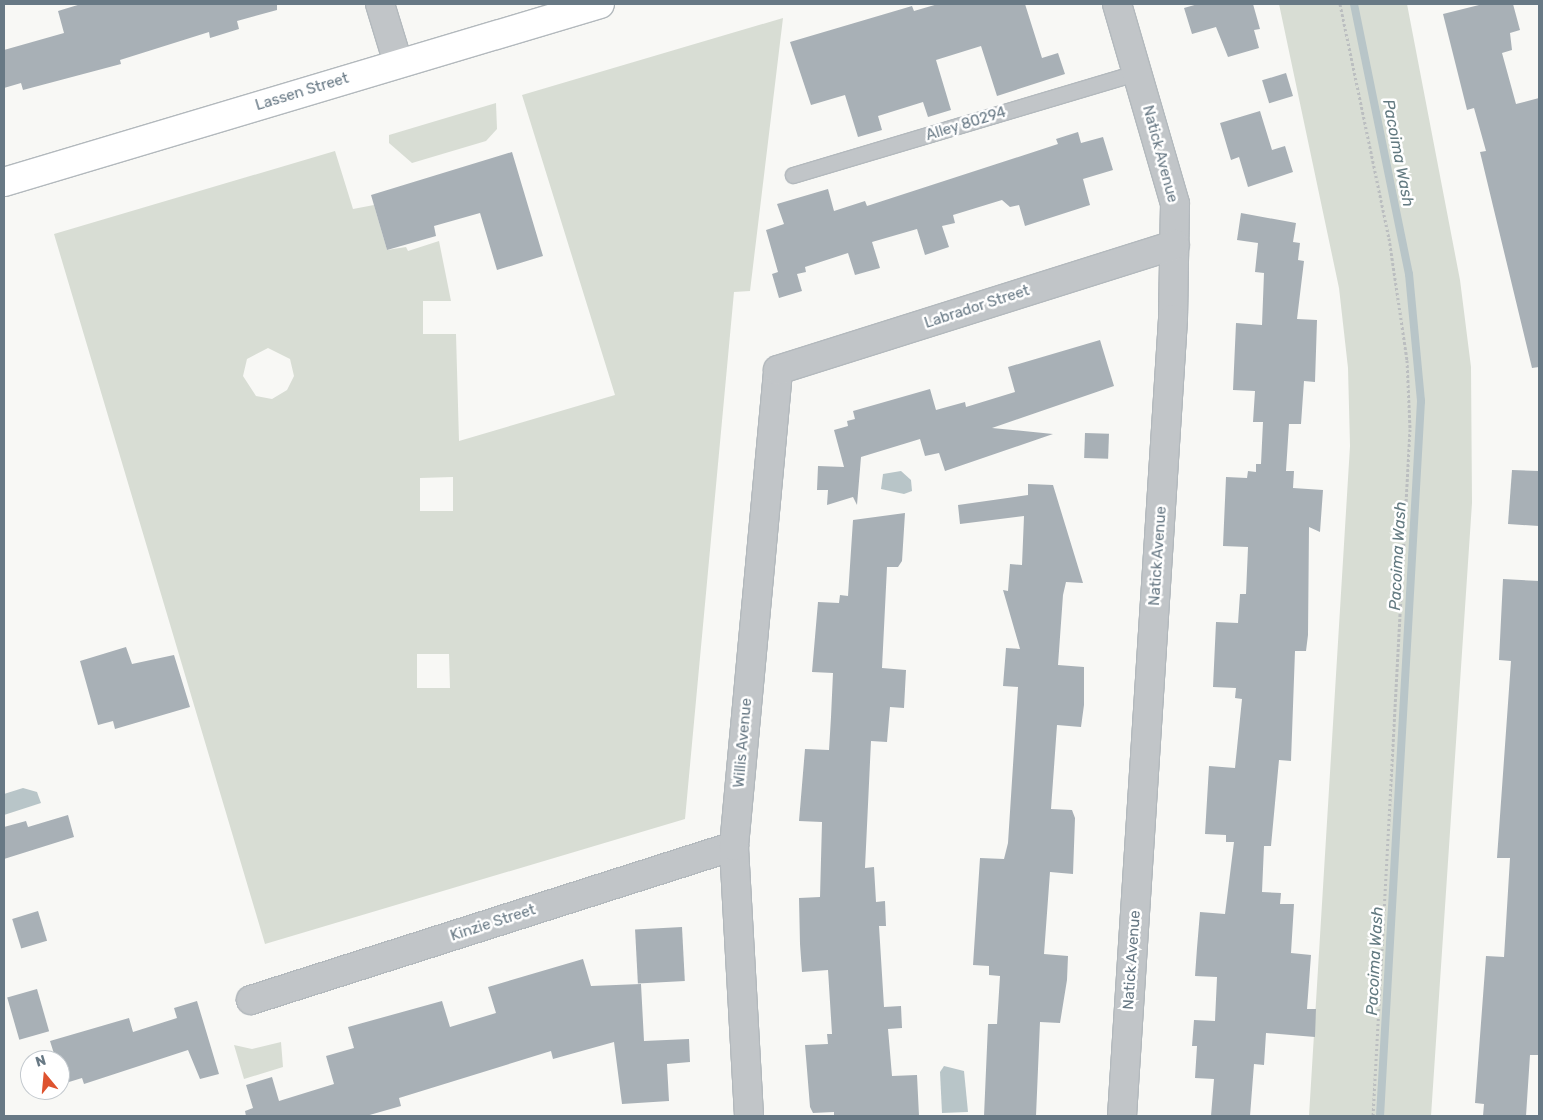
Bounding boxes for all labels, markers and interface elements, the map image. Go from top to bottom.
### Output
street label: Lassen Street [253,69,351,115]
water label: Pacoima Wash [1378,98,1418,208]
street label: Alley 80294 [924,103,1008,145]
street label: Natick Avenue [1138,103,1182,205]
street label: Labrador Street [922,281,1032,333]
water label: Pacoima Wash [1386,501,1410,611]
street label: Natick Avenue [1146,505,1170,607]
street label: Willis Avenue [730,697,756,789]
street label: Kinzie Street [448,901,538,945]
water label: Pacoima Wash [1363,906,1387,1016]
street label: Natick Avenue [1120,909,1144,1011]
north arrow [20,1050,70,1100]
text: N [33,1052,48,1071]

